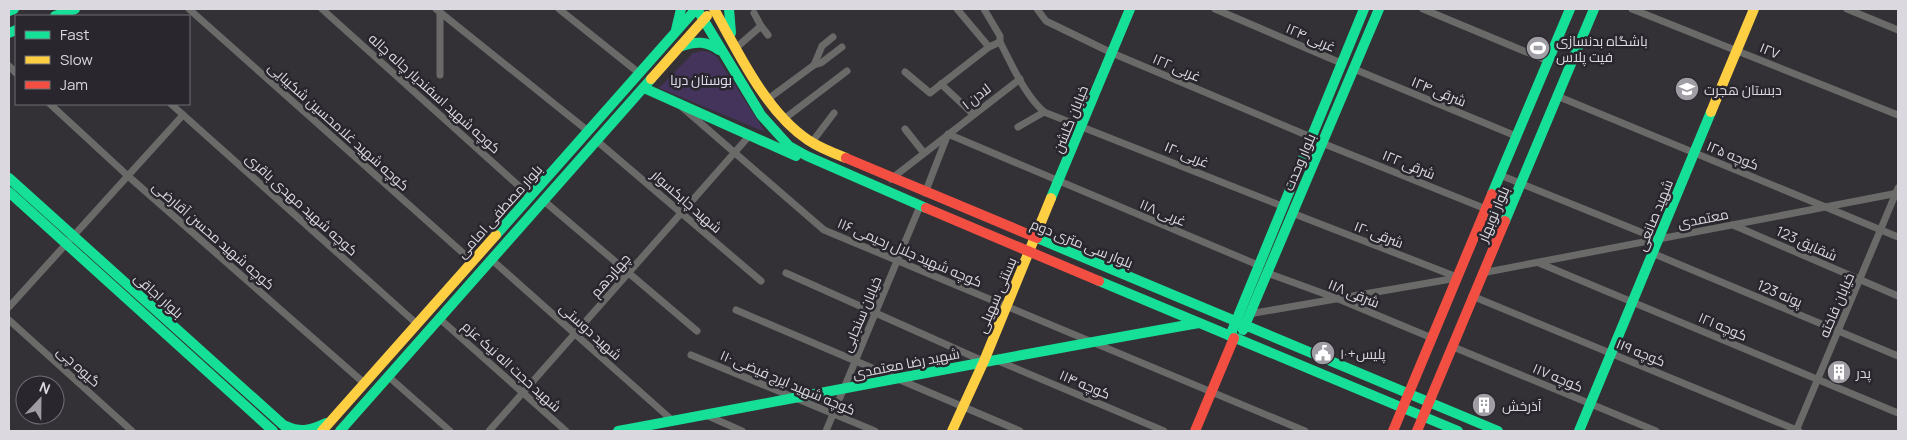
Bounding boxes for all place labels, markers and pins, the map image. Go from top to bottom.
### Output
place label: باشگاه بدنسازی فیت پلاس [1556,31,1648,67]
sports icon: باشگاه بدنسازی فیت پلاس [1525,35,1551,61]
school or university icon: دبستان هجرت [1674,76,1700,102]
place label: دبستان هجرت [1704,80,1782,99]
public building icon: پلیس+۱۰ [1310,340,1336,366]
place label: پلیس+۱۰ [1340,344,1386,364]
building icon: پدر [1826,359,1852,385]
place label: پدر [1855,363,1871,383]
building icon: آذرخش [1471,392,1497,418]
place label: آذرخش [1502,396,1542,415]

